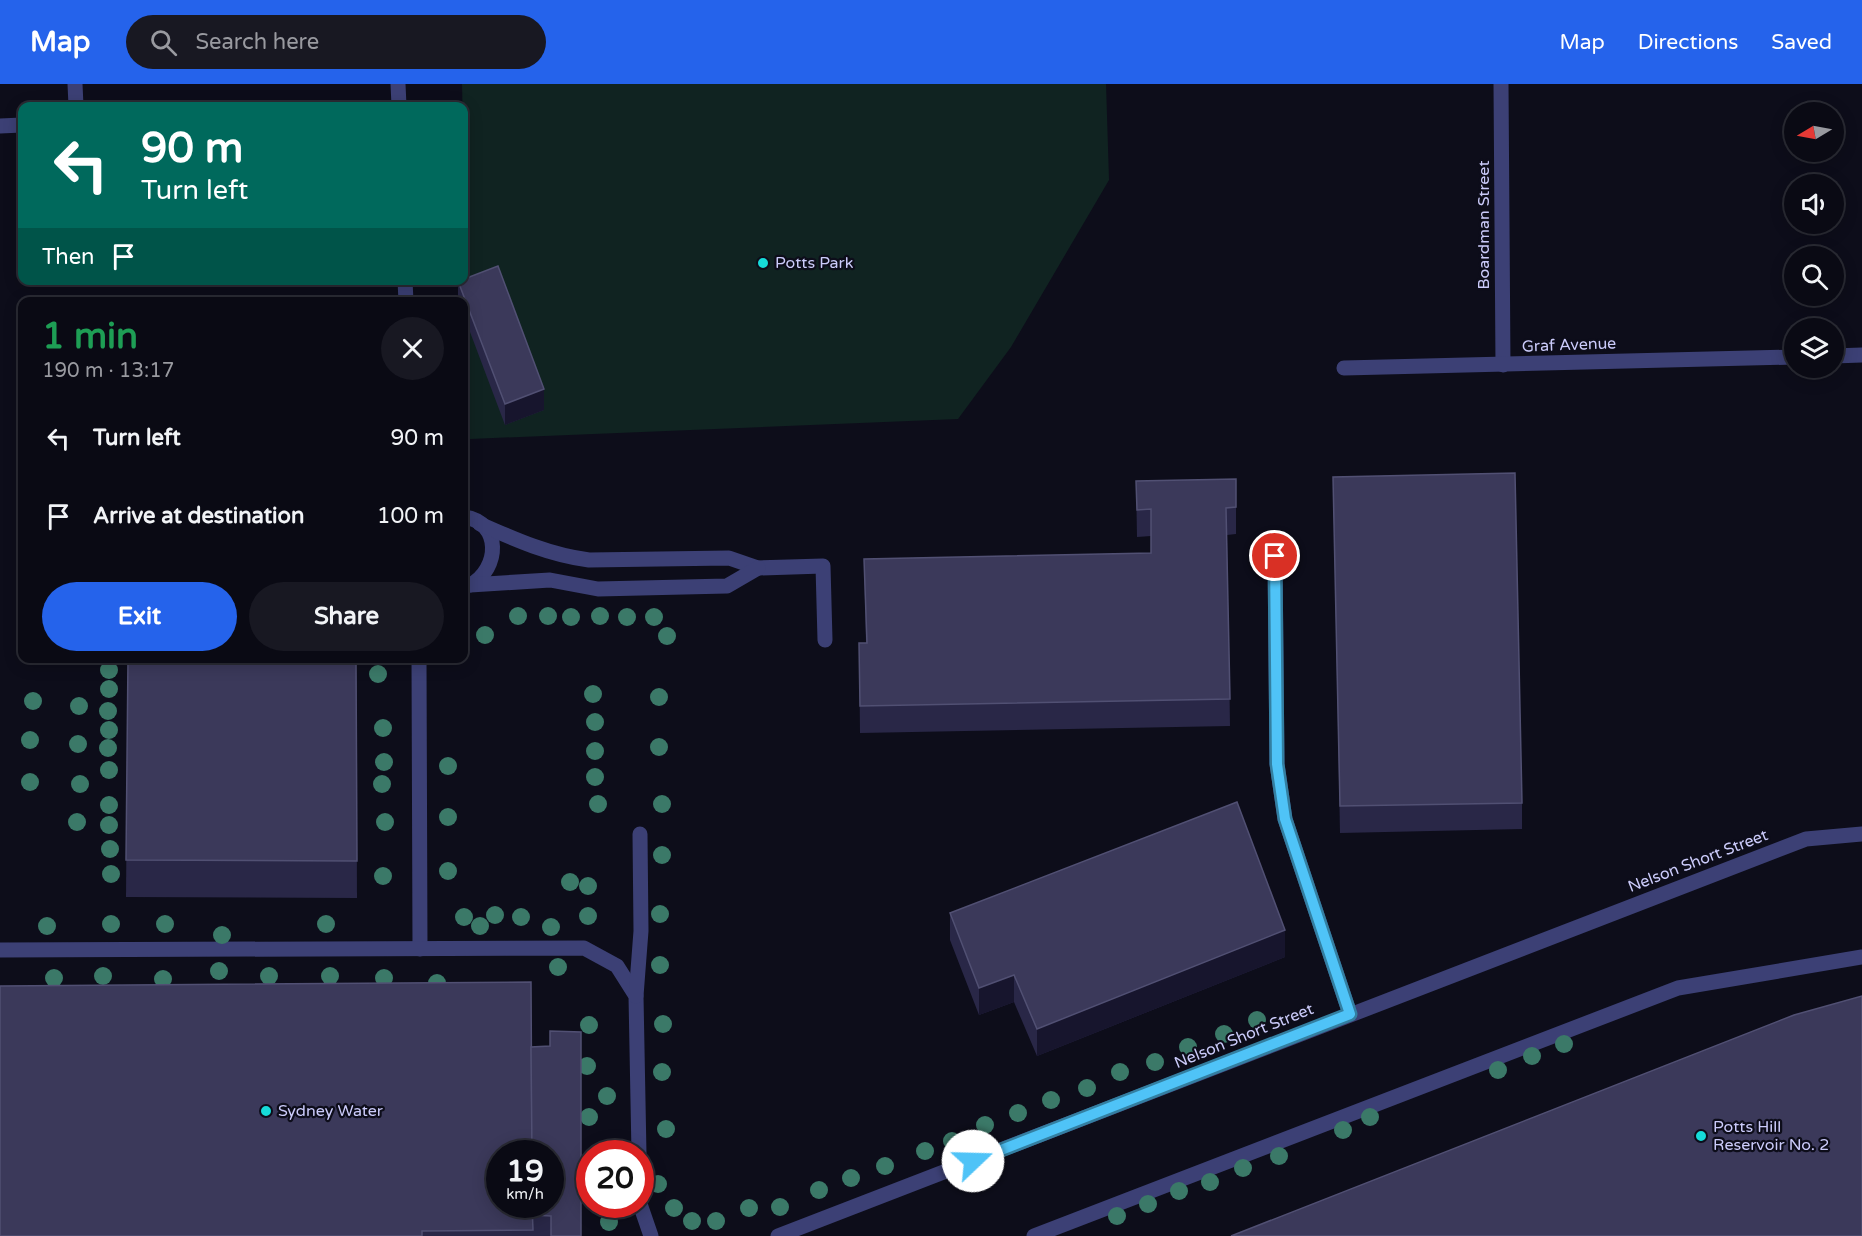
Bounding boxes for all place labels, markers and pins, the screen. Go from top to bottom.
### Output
place label: Potts Park [775,253,854,273]
marker: Potts Park [756,256,770,270]
pin [1249,530,1300,581]
place label: Sydney Water [278,1101,384,1121]
marker: Sydney Water [259,1104,273,1118]
place label: Potts Hill Reservoir No. 2 [1713,1117,1829,1155]
marker: Potts Hill Reservoir No. 2 [1694,1129,1708,1143]

